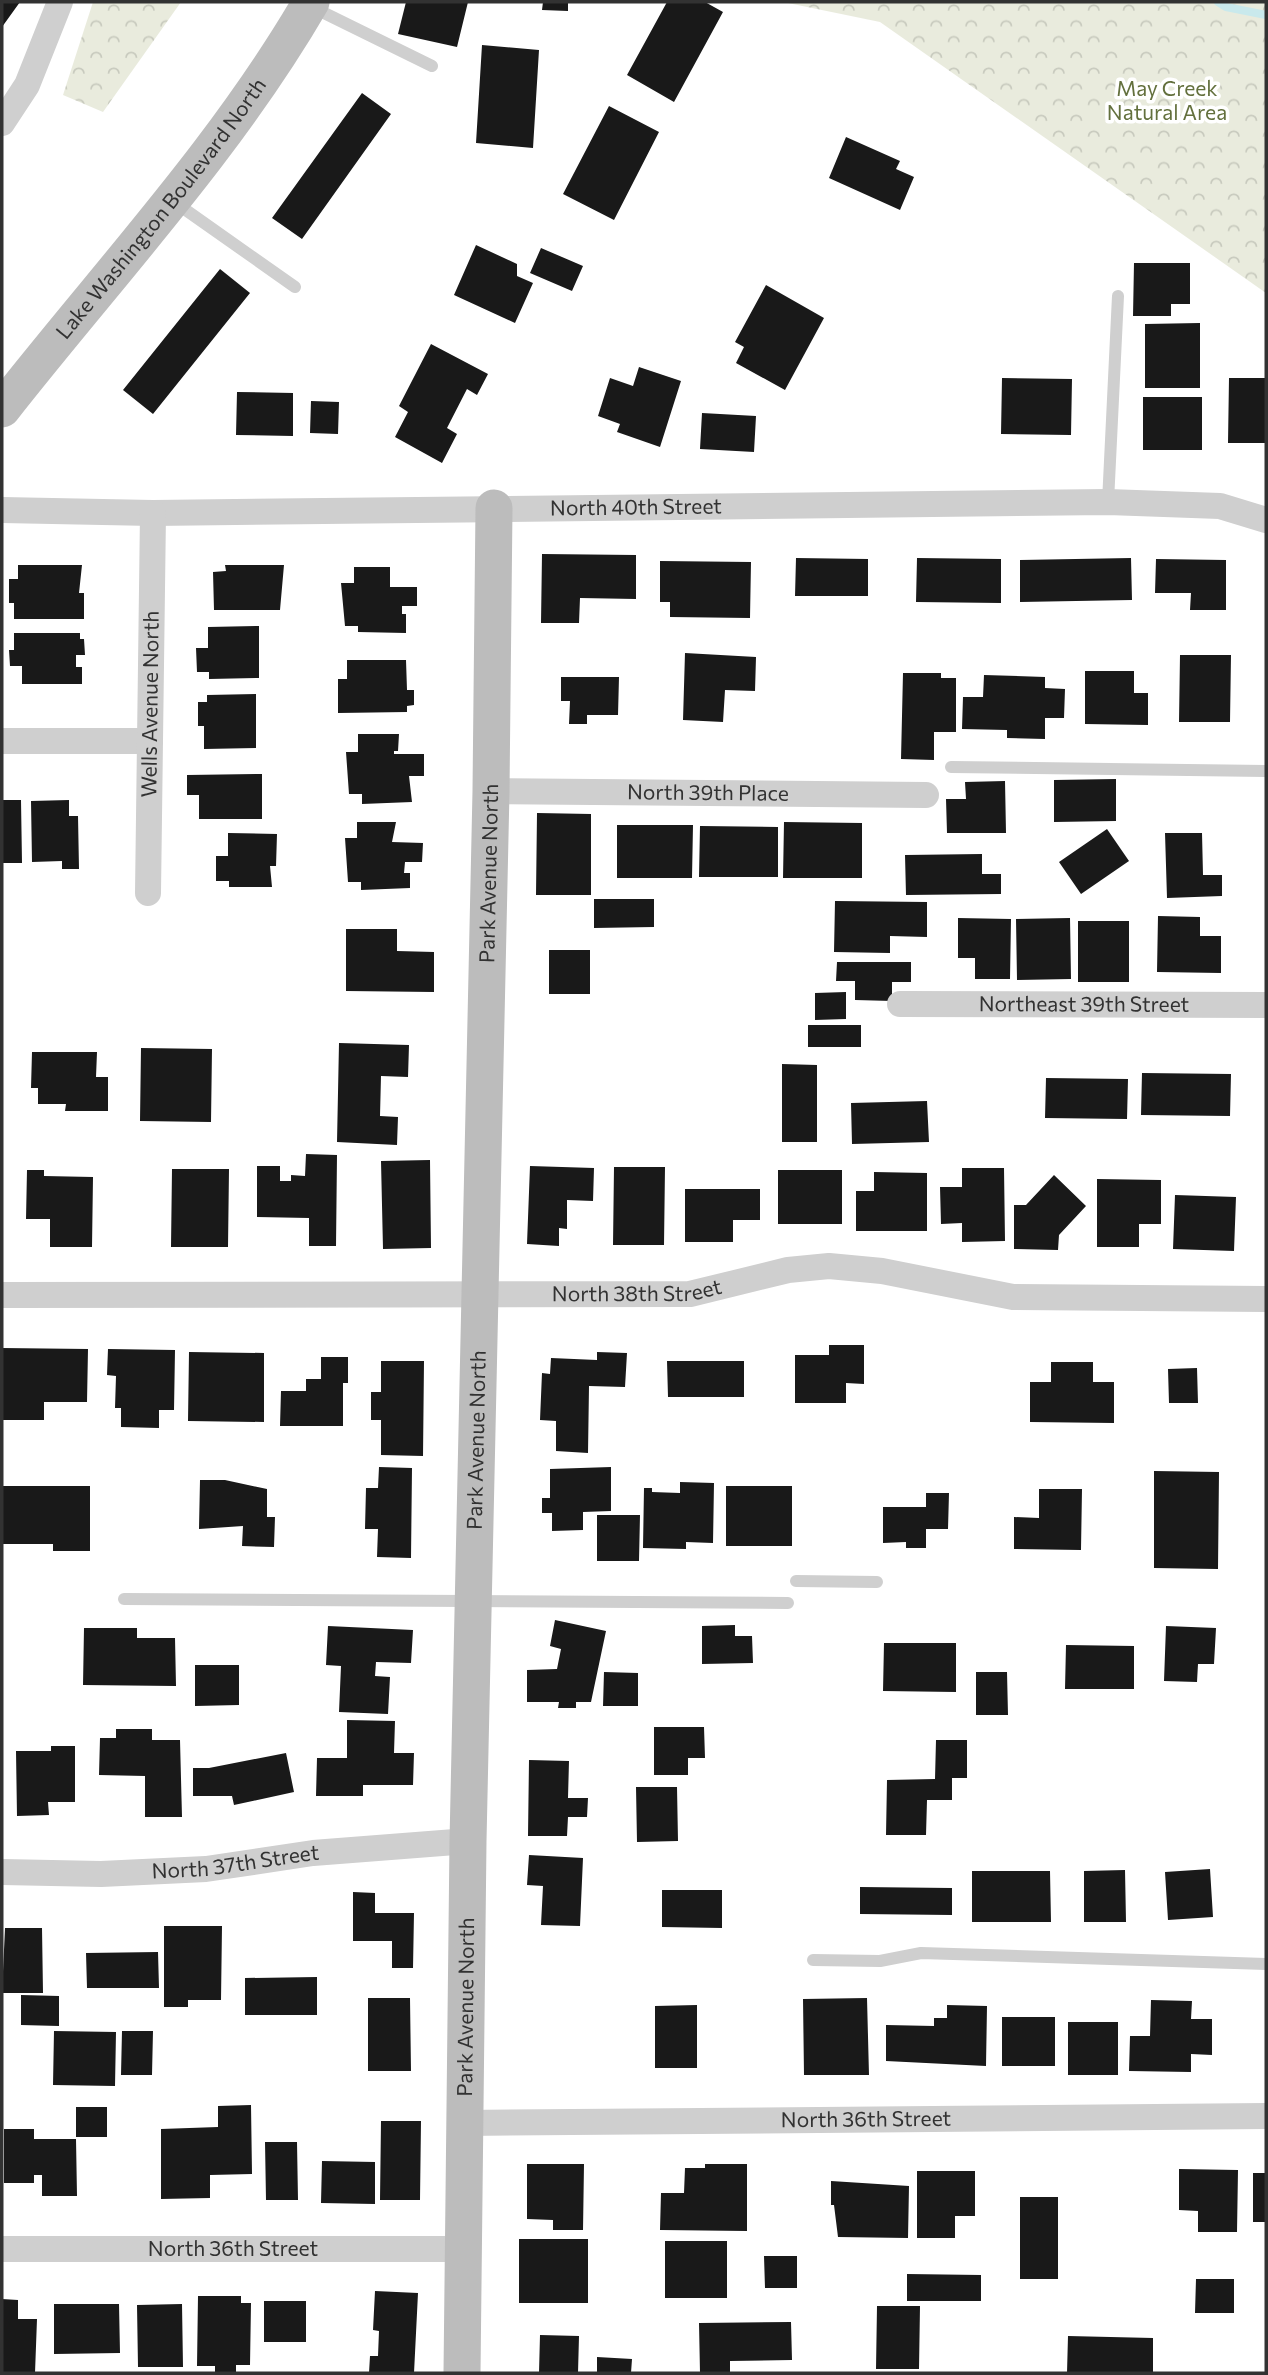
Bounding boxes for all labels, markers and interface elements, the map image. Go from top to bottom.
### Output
street label: Lake Washington Boulevard North [50,73,270,343]
park label: May Creek Natural Area [1107,75,1227,124]
street label: North 40th Street [550,492,722,519]
street label: Wells Avenue North [135,610,163,798]
street label: North 39th Place [627,778,789,805]
street label: Park Avenue North [473,783,502,963]
street label: Northeast 39th Street [979,990,1189,1016]
street label: North 38th Street [552,1273,724,1305]
street label: Park Avenue North [461,1350,490,1530]
street label: North 37th Street [151,1839,320,1883]
street label: Park Avenue North [451,1917,478,2097]
street label: North 36th Street [781,2105,951,2131]
street label: North 36th Street [148,2235,318,2260]

